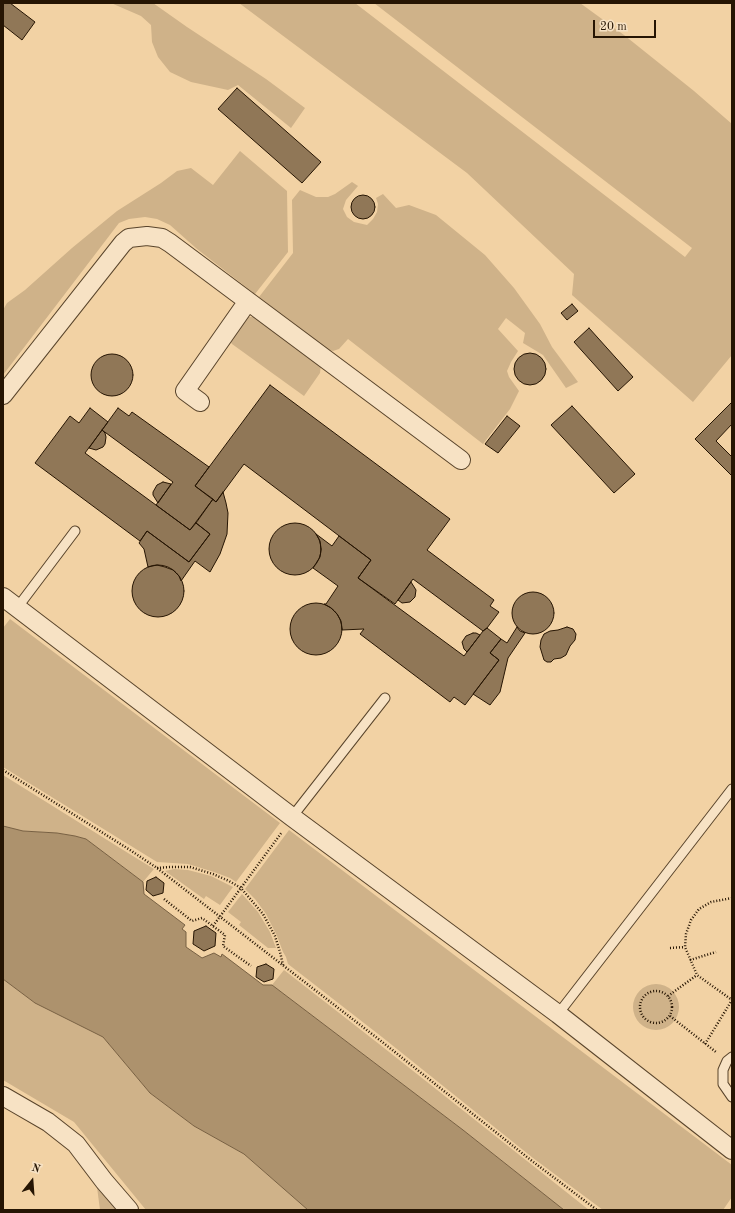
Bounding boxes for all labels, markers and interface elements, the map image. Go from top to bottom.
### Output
scale bar [595,12,658,38]
text: 20 m [600,21,627,33]
north arrow [12,1161,52,1201]
text: N [30,1163,41,1176]

